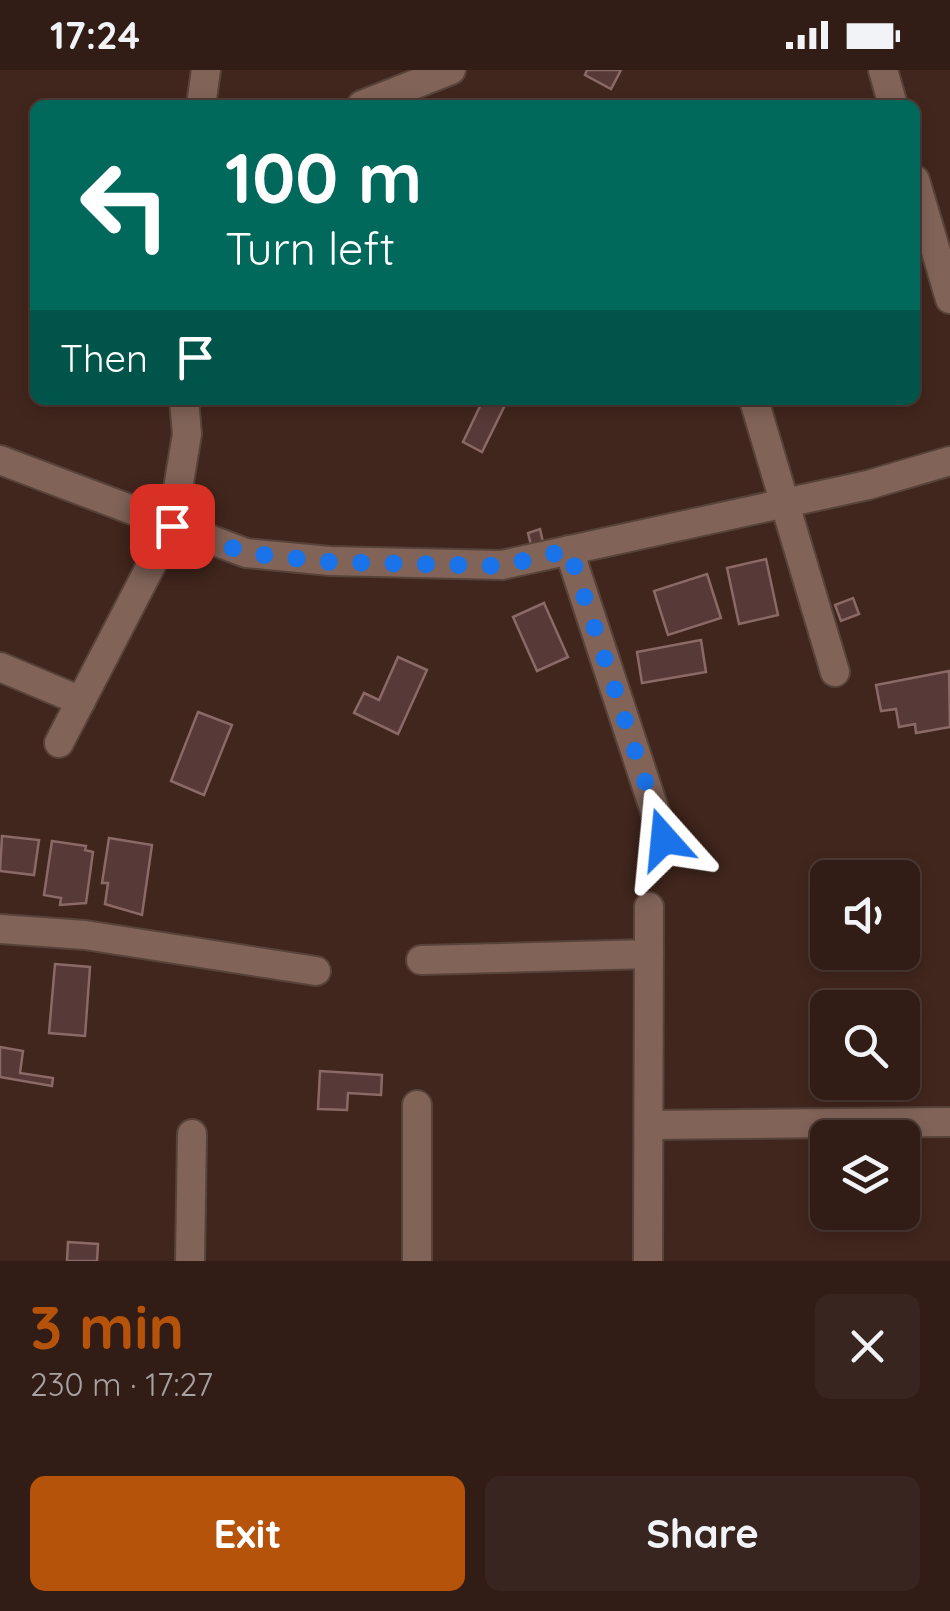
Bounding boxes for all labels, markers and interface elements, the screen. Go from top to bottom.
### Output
text: 17:24 [50,11,140,59]
text: 100 m [225,133,422,221]
icon: left [60,140,190,270]
text: Turn left [225,220,395,276]
icon: arrive [168,330,223,385]
text: Then [60,334,148,382]
pin [130,484,215,569]
icon: arrive [145,499,200,554]
position arrow [612,787,716,891]
map controls [810,860,920,1230]
button: sound [810,860,920,970]
button: search [810,990,920,1100]
button: layers [810,1120,920,1230]
text: 3 min [30,1289,184,1364]
button: close [815,1294,920,1399]
text: 230 m · 17:27 [30,1364,213,1404]
button: Exit [30,1476,465,1591]
button: Share [485,1476,920,1591]

